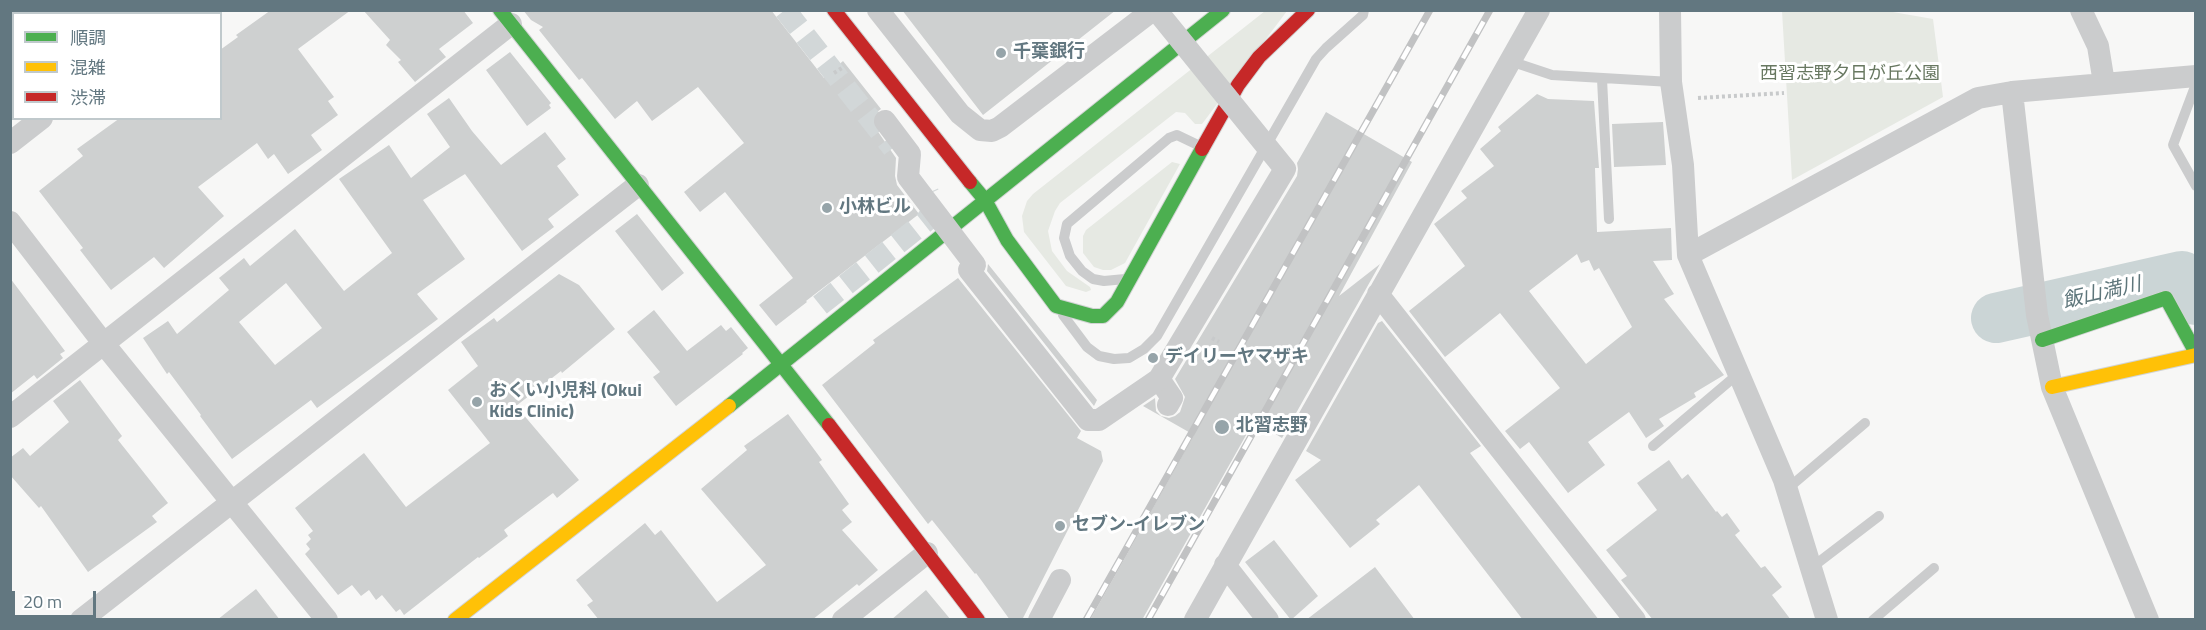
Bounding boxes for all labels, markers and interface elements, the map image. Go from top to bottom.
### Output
legend [12,12,222,120]
text: 順調 [70,24,106,51]
place label: 千葉銀行 [1013,42,1085,64]
marker: 千葉銀行 [994,46,1008,60]
text: 混雑 [70,54,106,81]
park label: 西習志野夕日が丘公園 [1760,64,1940,86]
text: 渋滞 [70,84,106,111]
place label: 小林ビル [839,197,911,219]
marker: 小林ビル [820,201,834,215]
water label: 飯山満川 [2060,273,2144,315]
place label: デイリーヤマザキ [1165,347,1309,369]
marker: デイリーヤマザキ [1146,351,1160,365]
place label: おくい小児科 (Okui Kids Clinic) [489,381,642,424]
marker: おくい小児科 (Okui Kids Clinic) [470,395,484,409]
place label: 北習志野 [1236,416,1308,438]
marker: 北習志野 [1213,418,1231,436]
place label: セブン-イレブン [1072,515,1205,537]
marker: セブン-イレブン [1053,519,1067,533]
scale bar [15,579,99,617]
text: 20 m [23,588,62,615]

